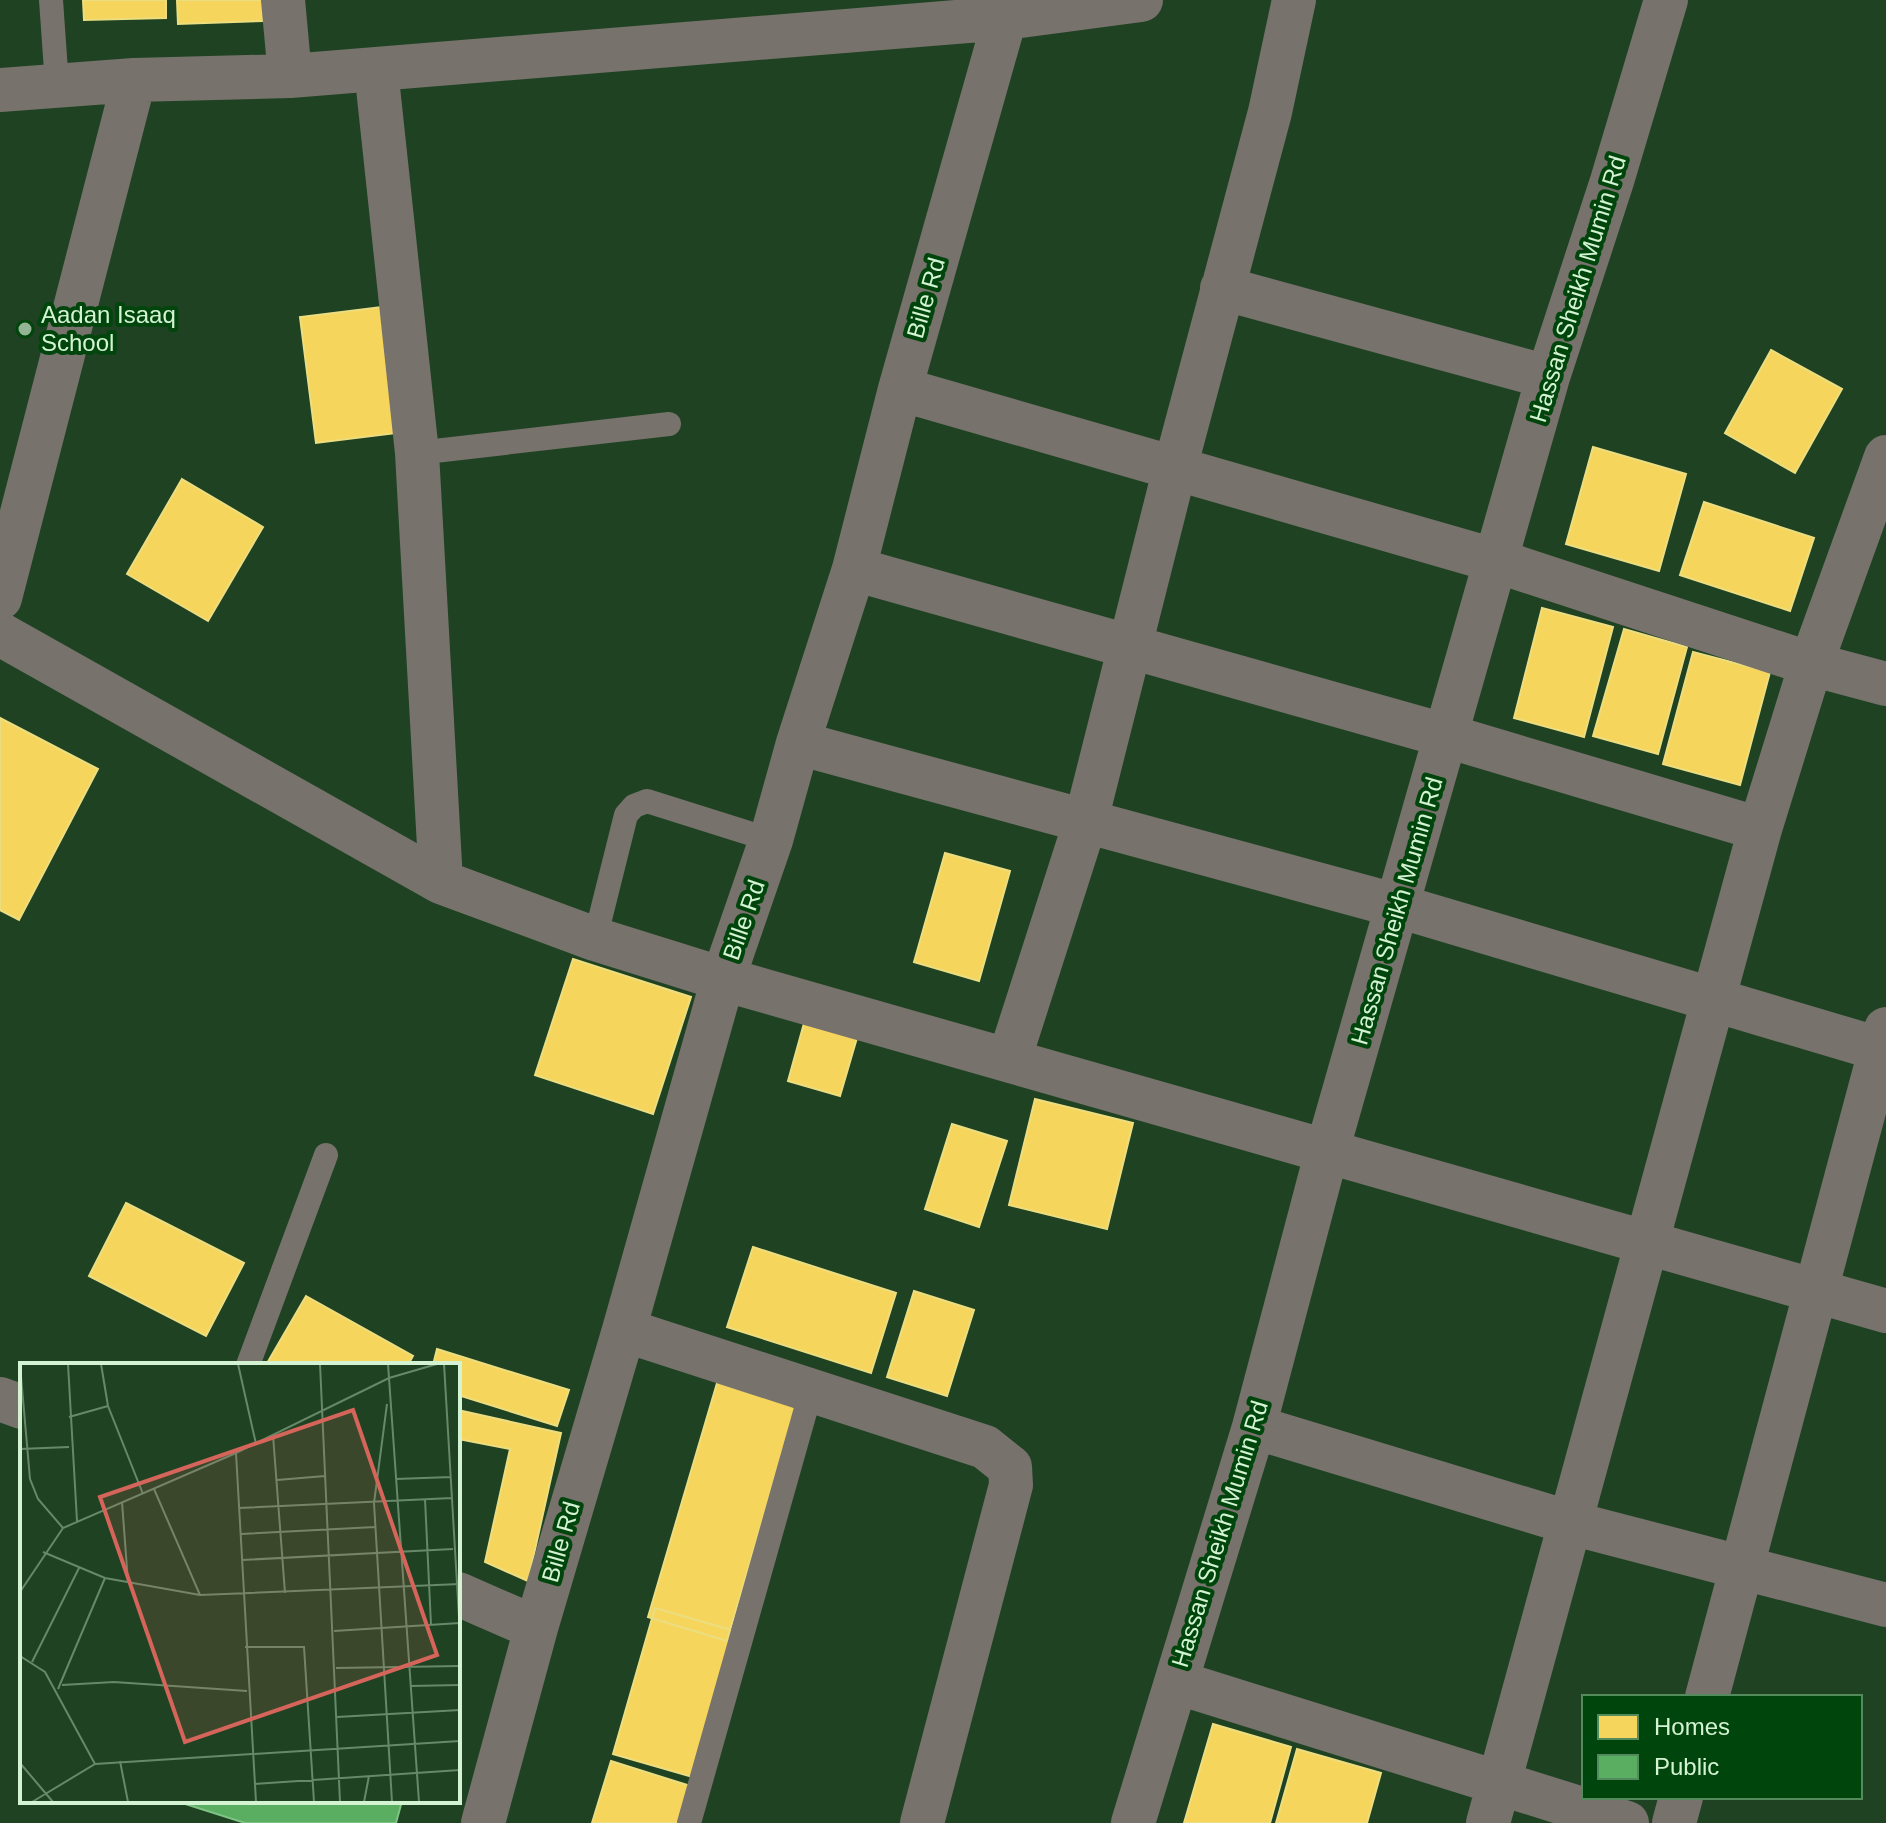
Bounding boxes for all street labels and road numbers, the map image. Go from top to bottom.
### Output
street label: Hassan Sheikh Mumin Rd [1524,152,1631,425]
street label: Bille Rd [901,254,950,341]
street label: Hassan Sheikh Mumin Rd [1345,774,1448,1048]
street label: Bille Rd [717,876,770,963]
street label: Hassan Sheikh Mumin Rd [1166,1397,1273,1670]
street label: Bille Rd [536,1498,585,1585]

